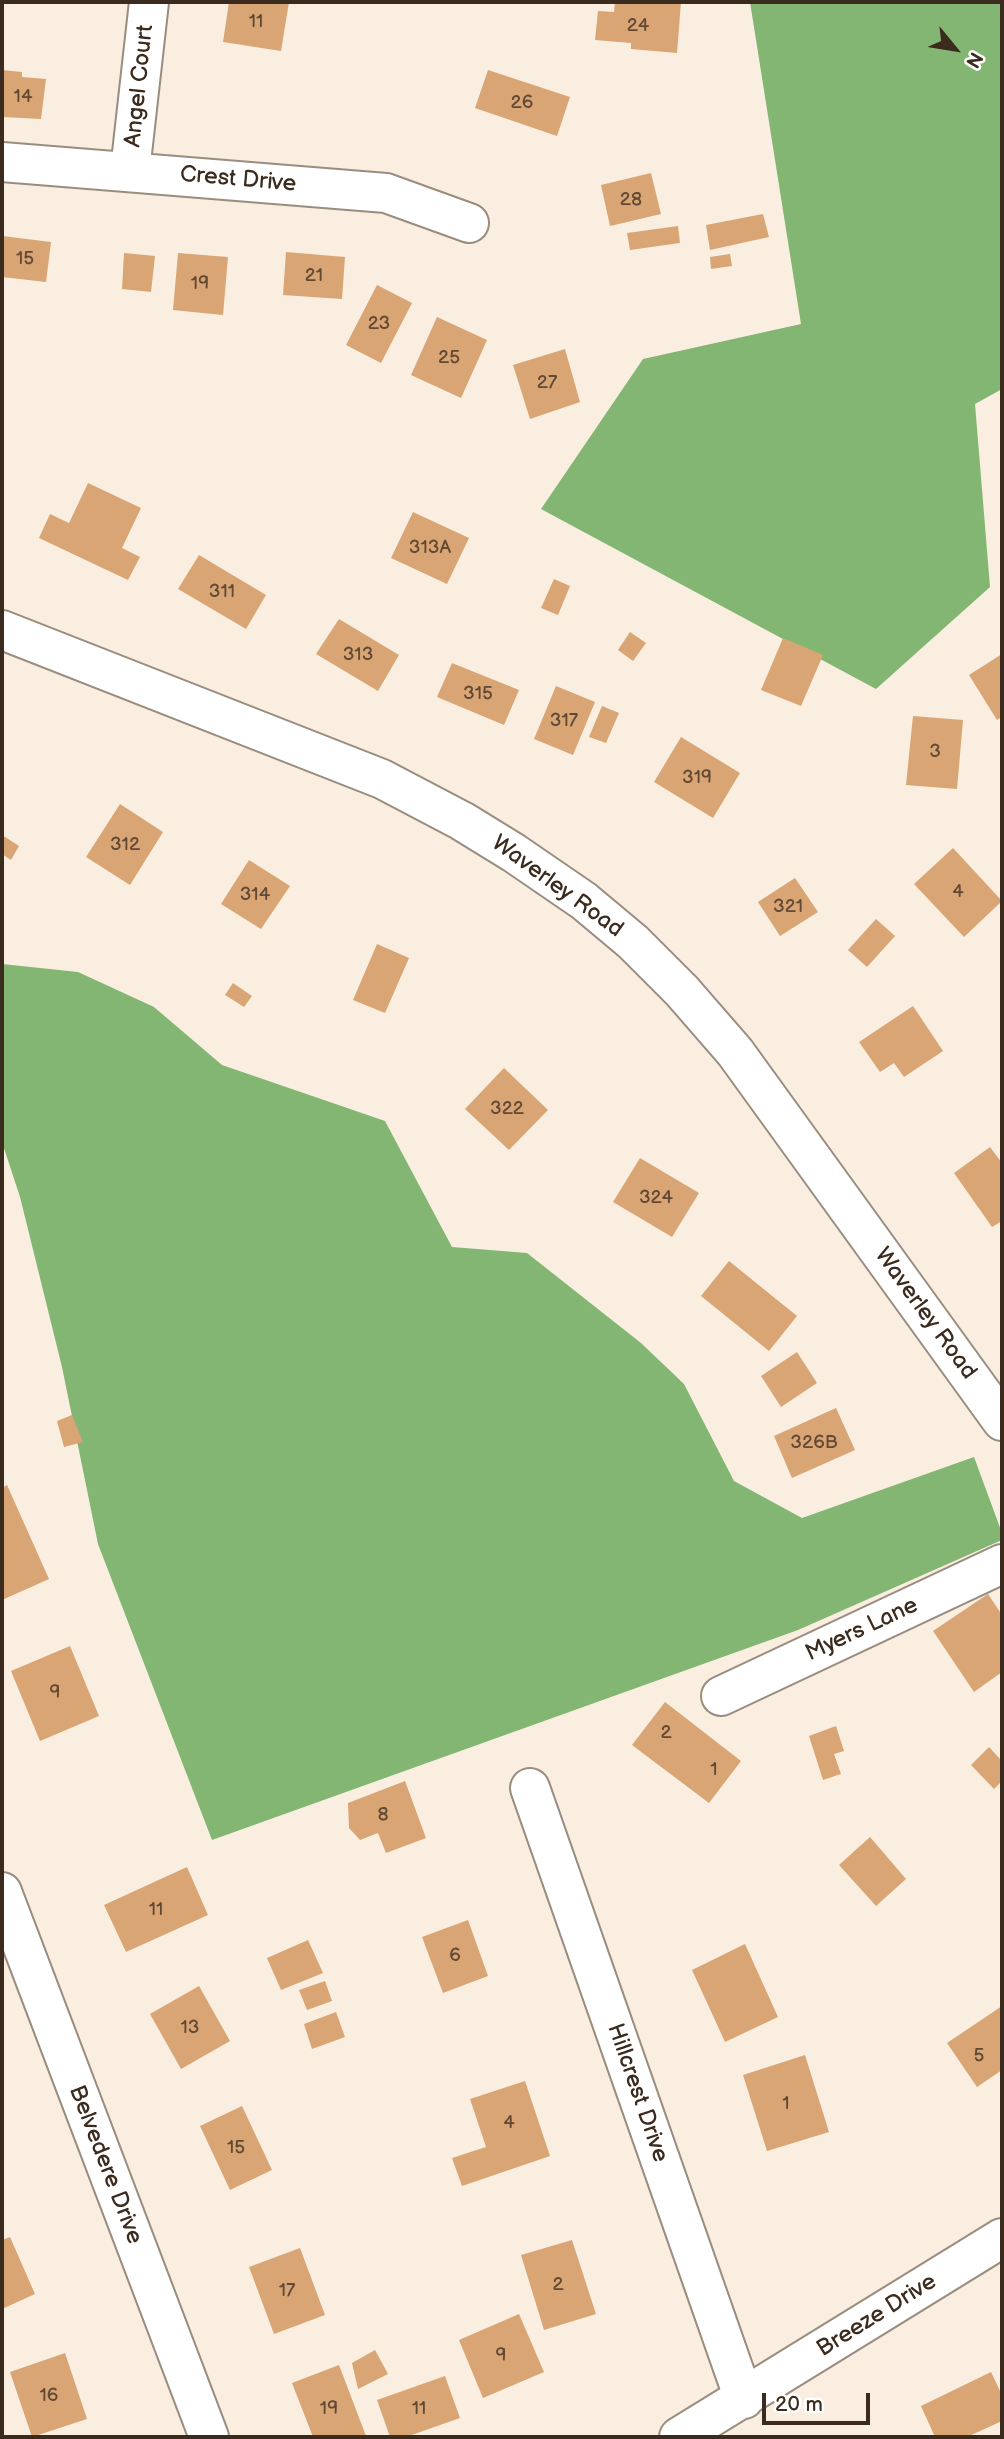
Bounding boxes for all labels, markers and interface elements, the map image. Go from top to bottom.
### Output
house number: 11 [249,11,263,33]
north arrow [920,14,990,84]
house number: 24 [627,15,649,37]
street label: Angel Court [120,23,160,149]
text: N [960,48,987,72]
house number: 14 [14,86,32,108]
house number: 26 [511,92,533,114]
street label: Crest Drive [179,161,297,199]
house number: 28 [620,189,642,211]
house number: 15 [16,248,34,270]
house number: 21 [305,265,323,287]
house number: 19 [191,273,209,295]
house number: 23 [368,313,390,335]
house number: 25 [438,347,460,369]
house number: 27 [537,372,557,394]
house number: 313A [409,537,451,559]
house number: 311 [209,581,235,603]
house number: 313 [343,644,373,666]
house number: 315 [463,683,493,705]
house number: 317 [550,710,578,732]
house number: 3 [929,741,941,763]
house number: 319 [682,767,712,789]
street label: Waverley Road [486,830,628,944]
house number: 312 [110,834,140,856]
house number: 4 [952,881,964,903]
house number: 314 [240,884,270,906]
house number: 321 [773,896,803,918]
house number: 322 [490,1098,524,1120]
house number: 324 [639,1187,673,1209]
street label: Waverley Road [868,1243,982,1385]
house number: 326B [790,1432,838,1454]
street label: Myers Lane [802,1592,922,1668]
house number: 9 [50,1682,60,1704]
house number: 2 [660,1722,672,1744]
house number: 1 [710,1759,718,1781]
house number: 8 [377,1804,389,1826]
house number: 11 [149,1899,163,1921]
house number: 6 [449,1945,461,1967]
house number: 13 [180,2017,200,2039]
street label: Hillcrest Drive [600,2020,674,2166]
house number: 5 [974,2045,984,2067]
street label: Belvedere Drive [62,2082,148,2248]
house number: 1 [782,2093,790,2115]
house number: 4 [503,2112,515,2134]
house number: 15 [227,2137,245,2159]
street label: Breeze Drive [812,2268,942,2364]
house number: 2 [552,2274,564,2296]
house number: 17 [279,2280,295,2302]
house number: 9 [496,2345,506,2367]
scale bar [766,2380,874,2424]
house number: 16 [40,2385,58,2407]
text: 20 m [775,2392,823,2417]
house number: 19 [320,2398,338,2420]
house number: 11 [412,2398,426,2420]

